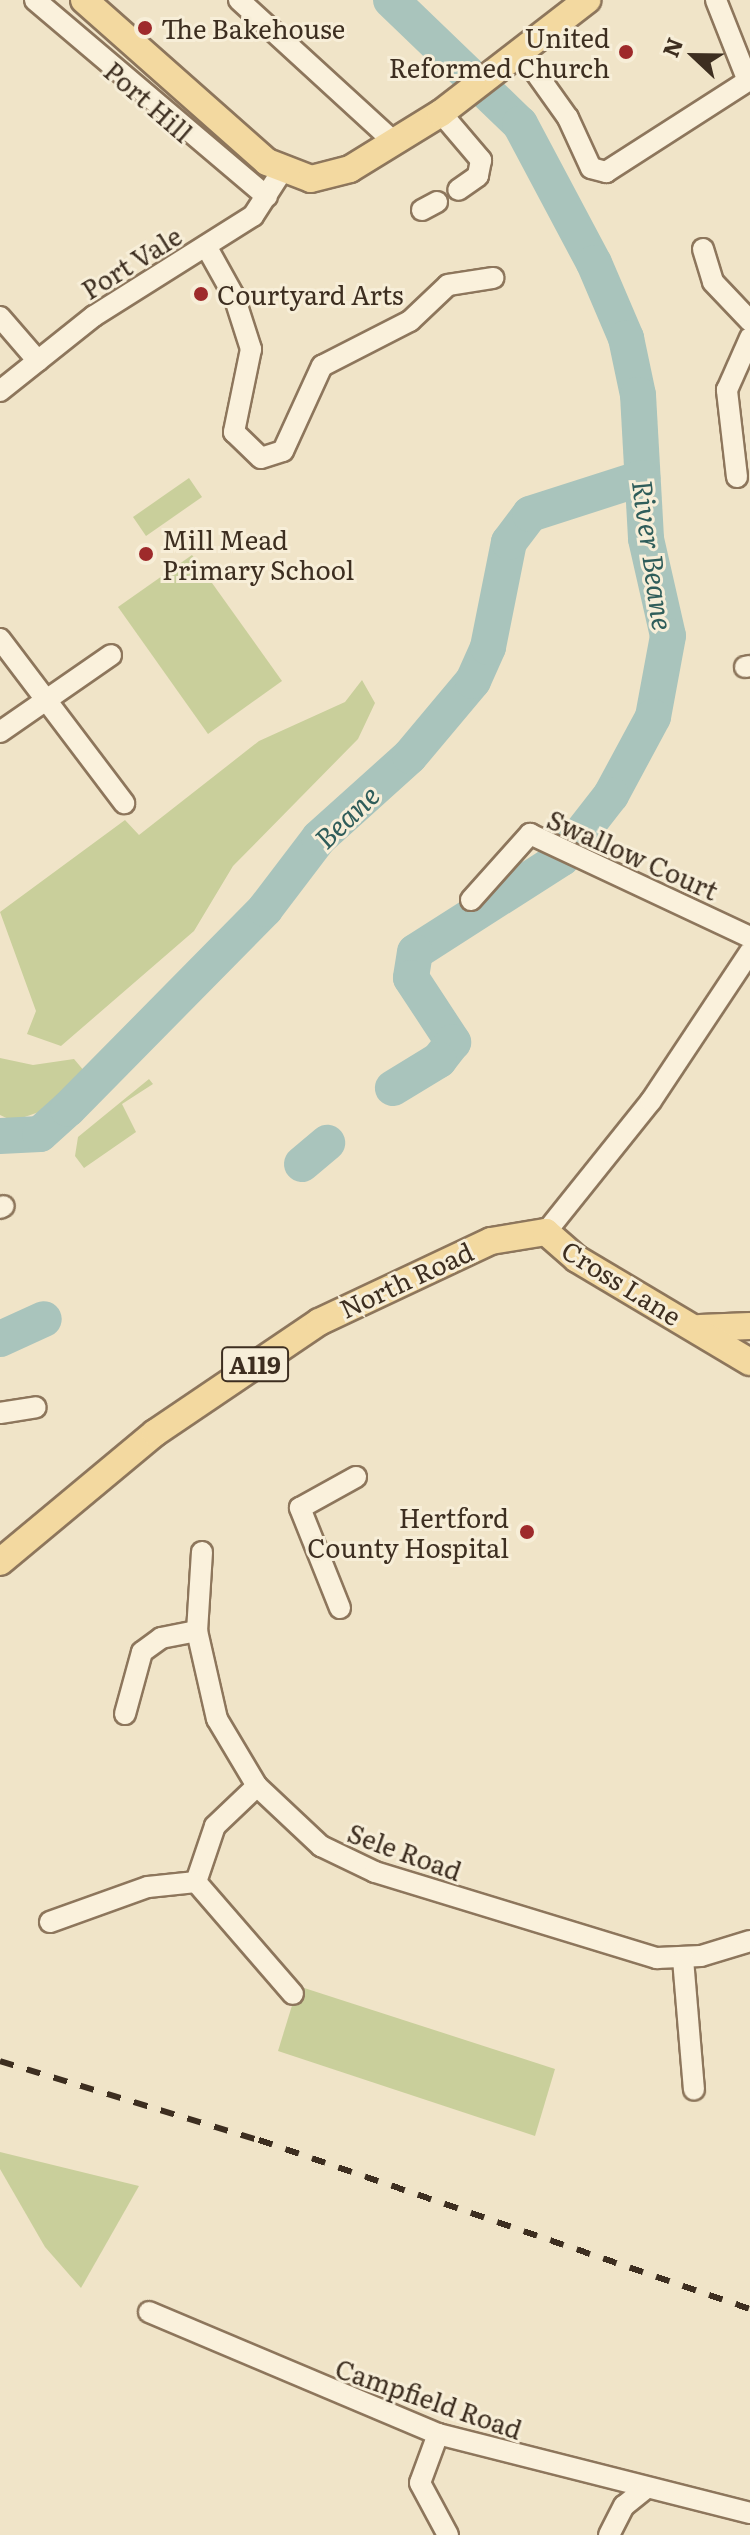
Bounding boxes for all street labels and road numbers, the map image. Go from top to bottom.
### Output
street label: Port Hill [99,54,199,148]
street label: Port Vale [75,219,187,305]
street label: Swallow Court [543,802,723,906]
street label: Cross Lane [557,1233,687,1331]
street label: North Road [334,1235,478,1323]
road number: A119 [221,1344,289,1384]
street label: Sele Road [344,1816,466,1886]
street label: Campfield Road [332,2351,526,2445]

